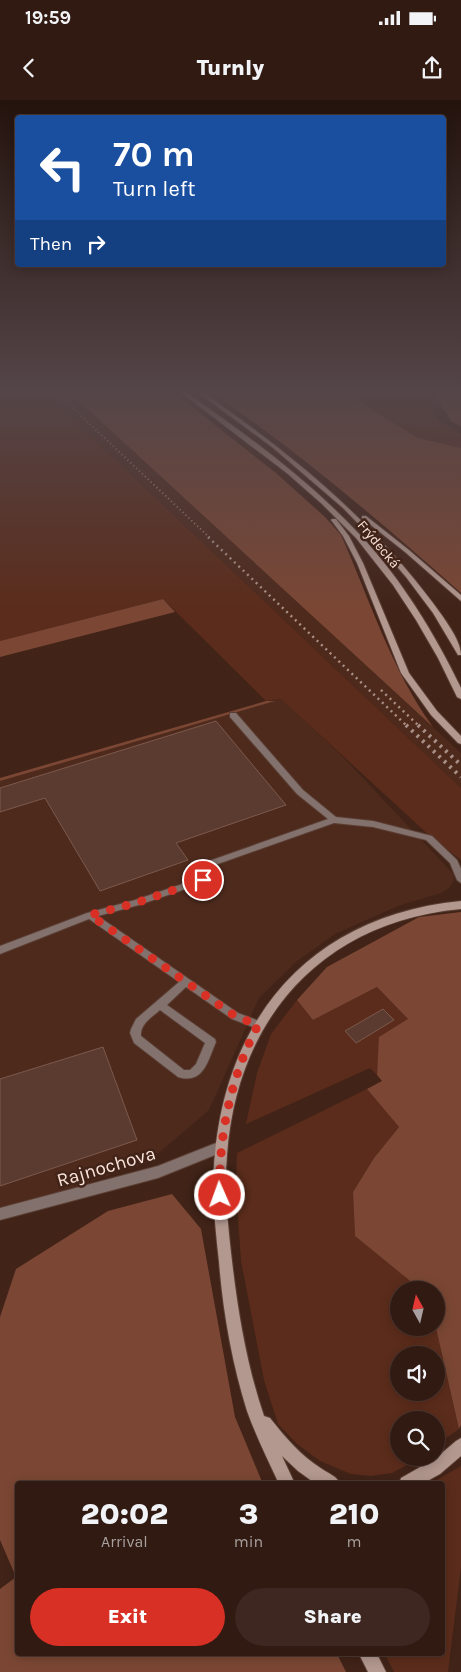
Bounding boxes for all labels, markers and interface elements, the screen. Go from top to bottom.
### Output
text: 19:59 [25,7,71,29]
icon: back [15,54,43,82]
icon: share [418,54,446,82]
text: Turnly [197,55,264,81]
text: 70 m [113,134,195,175]
icon: left [30,135,95,200]
text: Turn left [113,176,196,202]
icon: right [82,230,110,258]
text: Then [30,233,72,255]
street label: Frýdecká [354,517,404,572]
pin [182,859,224,901]
icon: arrive [189,866,217,894]
street label: Rajnochova [54,1142,158,1192]
position arrow [193,1168,245,1220]
north arrow [390,1281,445,1336]
map controls [390,1281,445,1466]
button: sound [390,1346,445,1401]
button: search [390,1411,445,1466]
text: 20:02 [81,1496,168,1532]
text: 3 [239,1496,258,1532]
text: 210 [329,1496,379,1532]
text: Arrival [101,1532,148,1551]
text: min [234,1532,263,1551]
text: m [347,1532,362,1551]
button: Exit [30,1588,225,1646]
button: Share [235,1588,430,1646]

